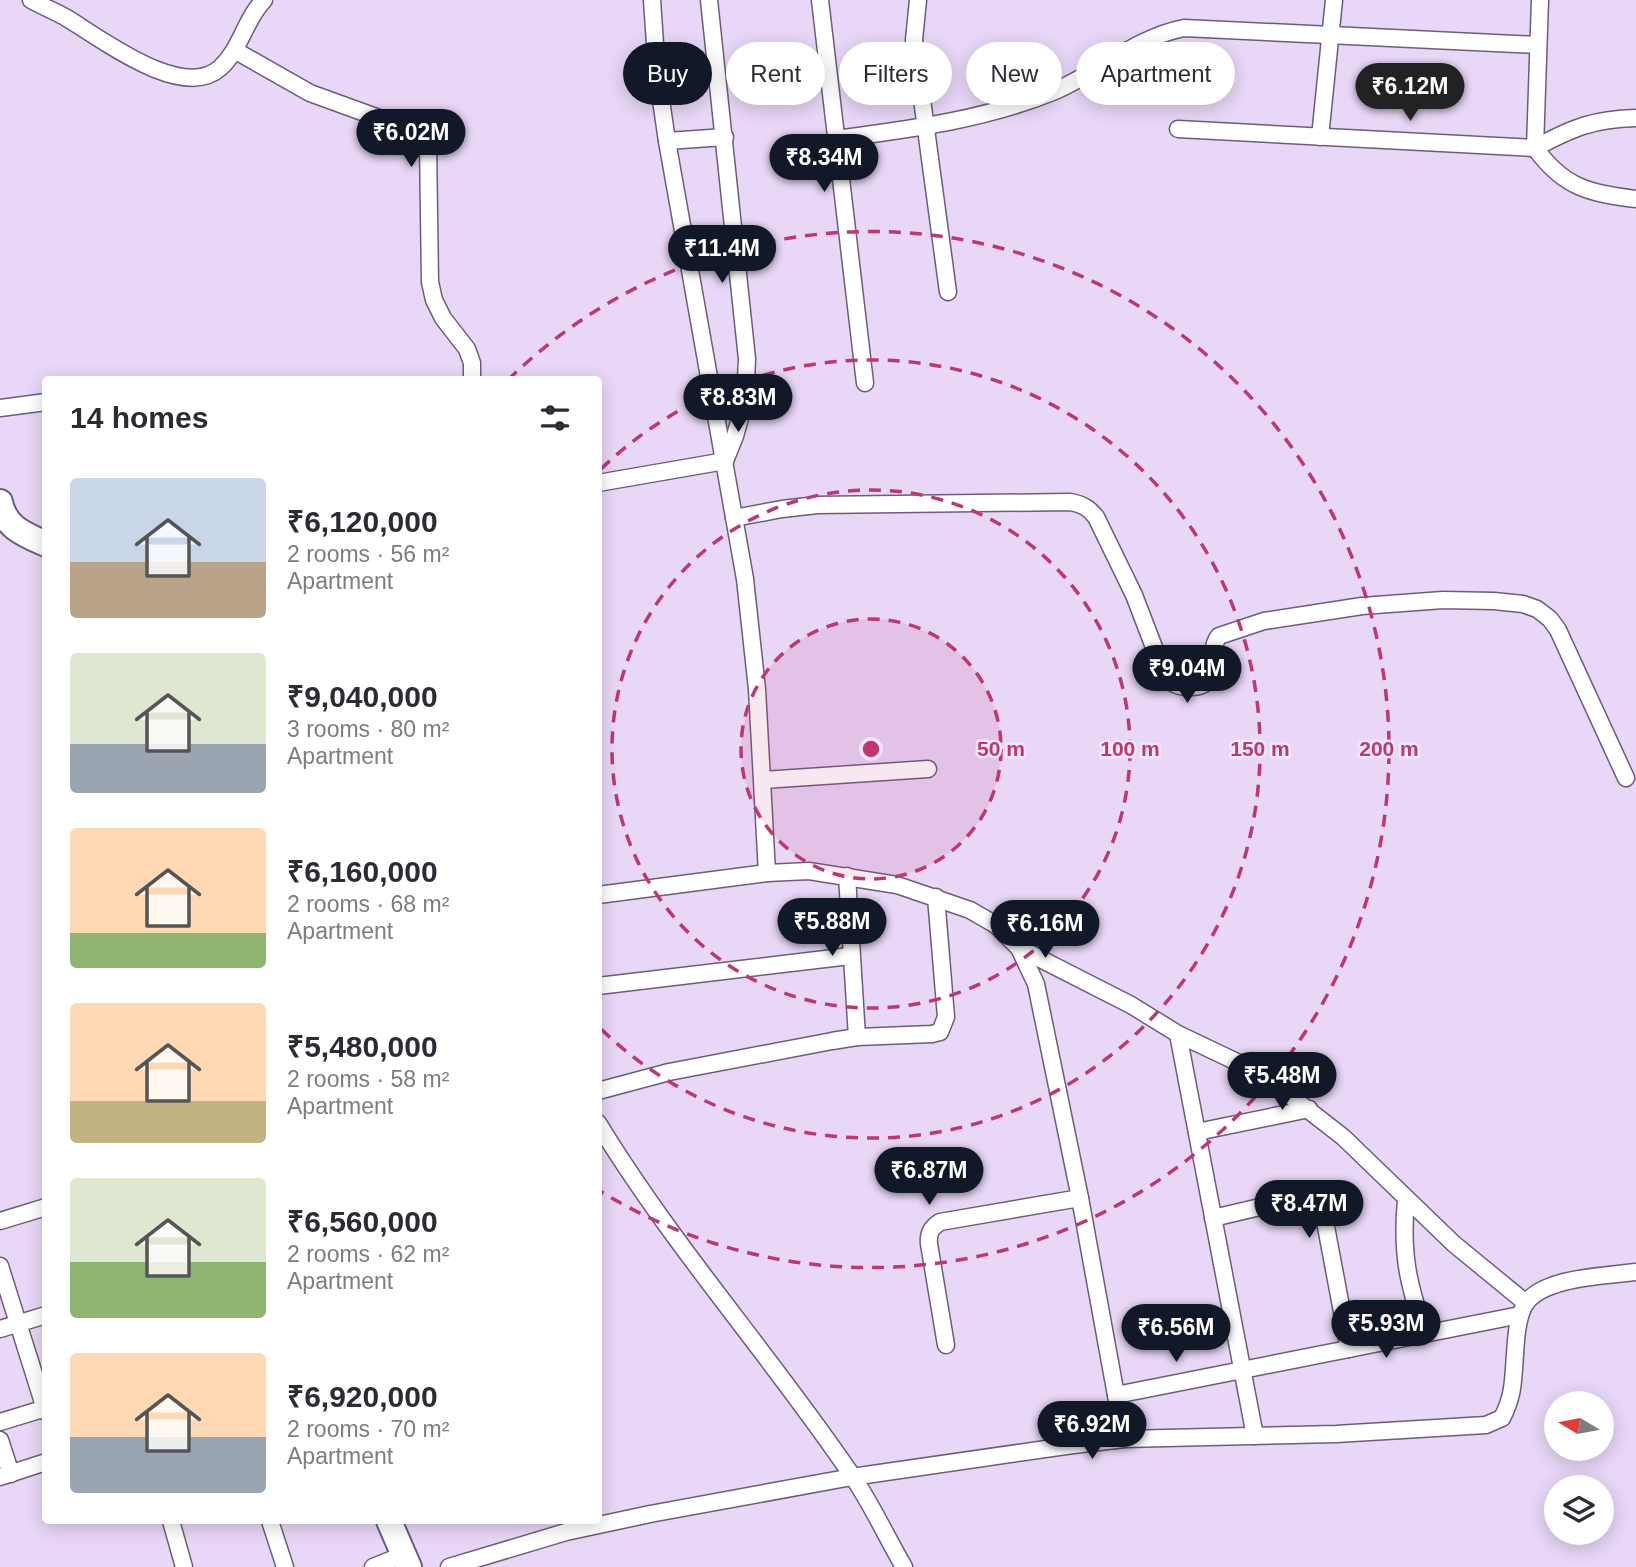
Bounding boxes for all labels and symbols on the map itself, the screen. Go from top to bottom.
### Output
pin: ₹6.12M [1353,64,1467,123]
pin: ₹6.02M [354,110,468,169]
pin: ₹8.34M [767,134,881,194]
pin: ₹11.4M [665,226,779,285]
pin: ₹8.83M [681,374,795,434]
pin: ₹9.04M [1130,646,1244,705]
centre of rings [859,737,883,761]
text: 50 m [977,737,1025,760]
text: 100 m [1100,737,1160,760]
text: 150 m [1230,737,1290,760]
text: 200 m [1359,737,1419,760]
pin: ₹5.88M [775,898,889,958]
pin: ₹6.16M [988,900,1102,960]
pin: ₹5.48M [1225,1052,1339,1112]
pin: ₹6.87M [872,1148,986,1207]
pin: ₹8.47M [1252,1180,1366,1240]
pin: ₹5.93M [1329,1300,1443,1360]
pin: ₹6.56M [1119,1304,1233,1364]
north arrow [1544,1391,1614,1461]
pin: ₹6.92M [1035,1402,1149,1461]

